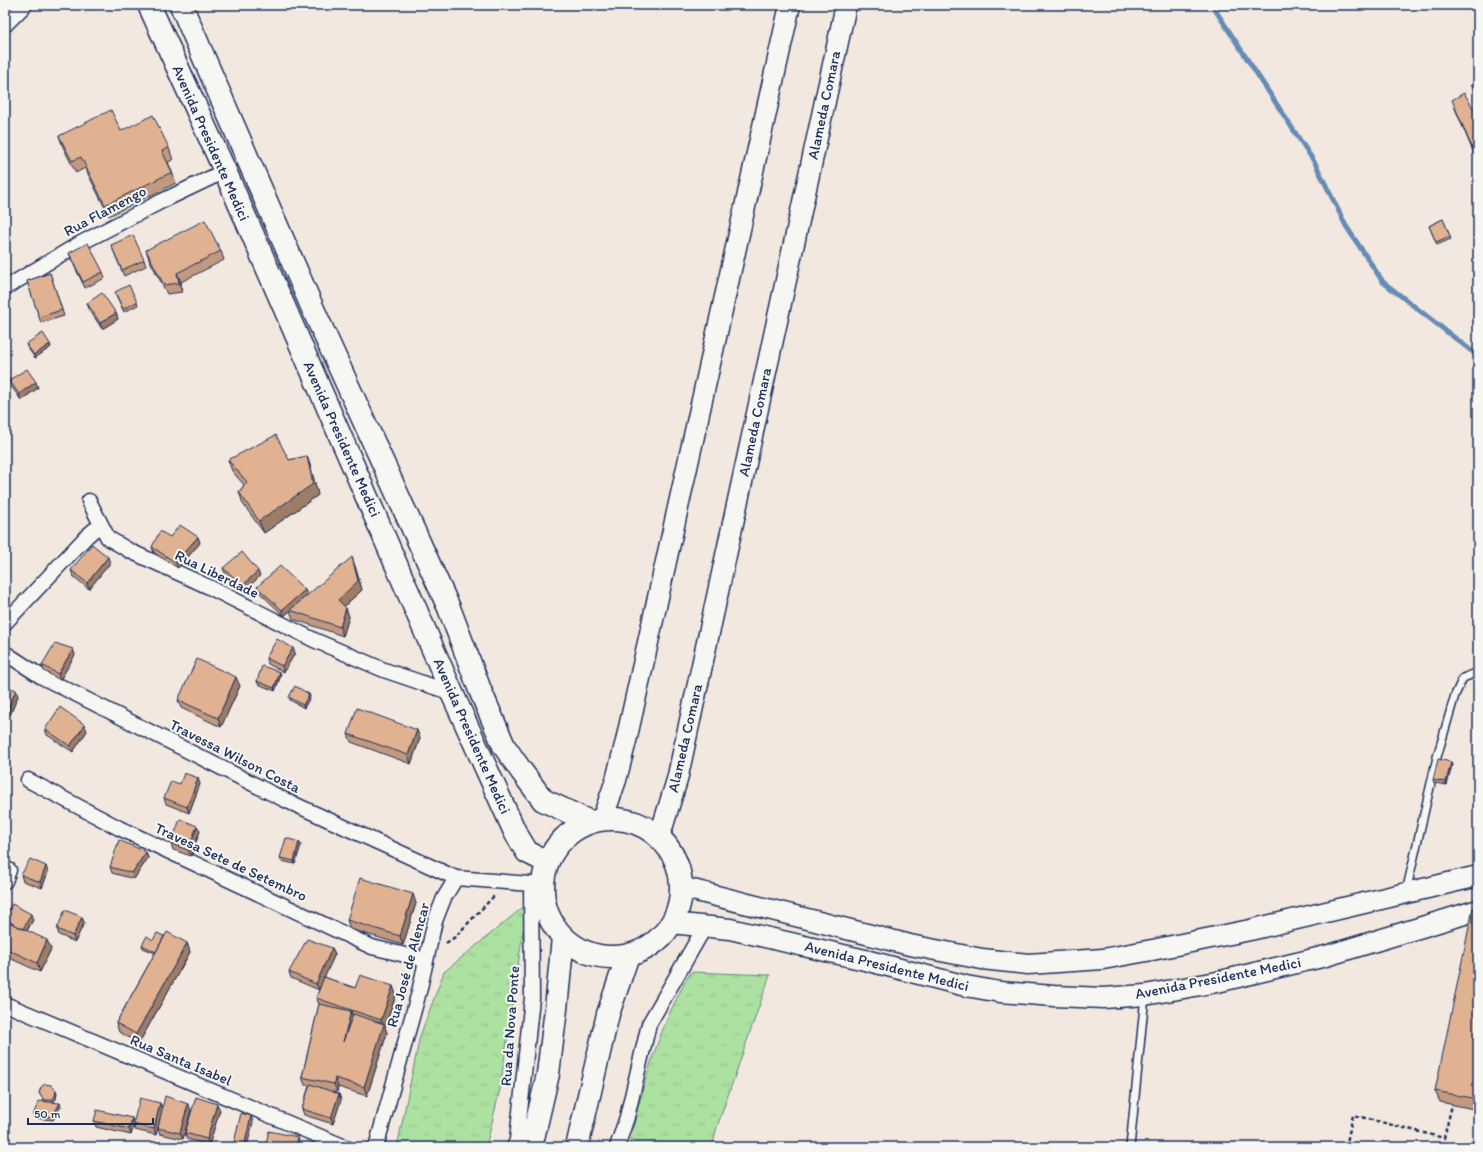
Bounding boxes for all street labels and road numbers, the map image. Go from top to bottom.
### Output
street label: Alameda Comara [804,49,844,161]
street label: Avenida Presidente Medici [168,62,254,224]
street label: Rua Flamengo [61,182,149,240]
street label: Avenida Presidente Medici [299,358,385,520]
street label: Alameda Comara [735,366,775,478]
street label: Rua Liberdade [172,546,262,602]
street label: Avenida Presidente Medici [429,655,515,817]
street label: Alameda Comara [664,682,706,794]
street label: Travessa Wilson Costa [167,715,304,797]
street label: Travesa Sete de Setembro [152,819,310,905]
street label: Rua José de Alencar [383,901,433,1029]
street label: Avenida Presidente Medici [803,937,971,995]
street label: Avenida Presidente Medici [1134,953,1302,1003]
street label: Rua da Nova Ponte [497,965,523,1087]
street label: Rua Santa Isabel [127,1030,235,1090]

